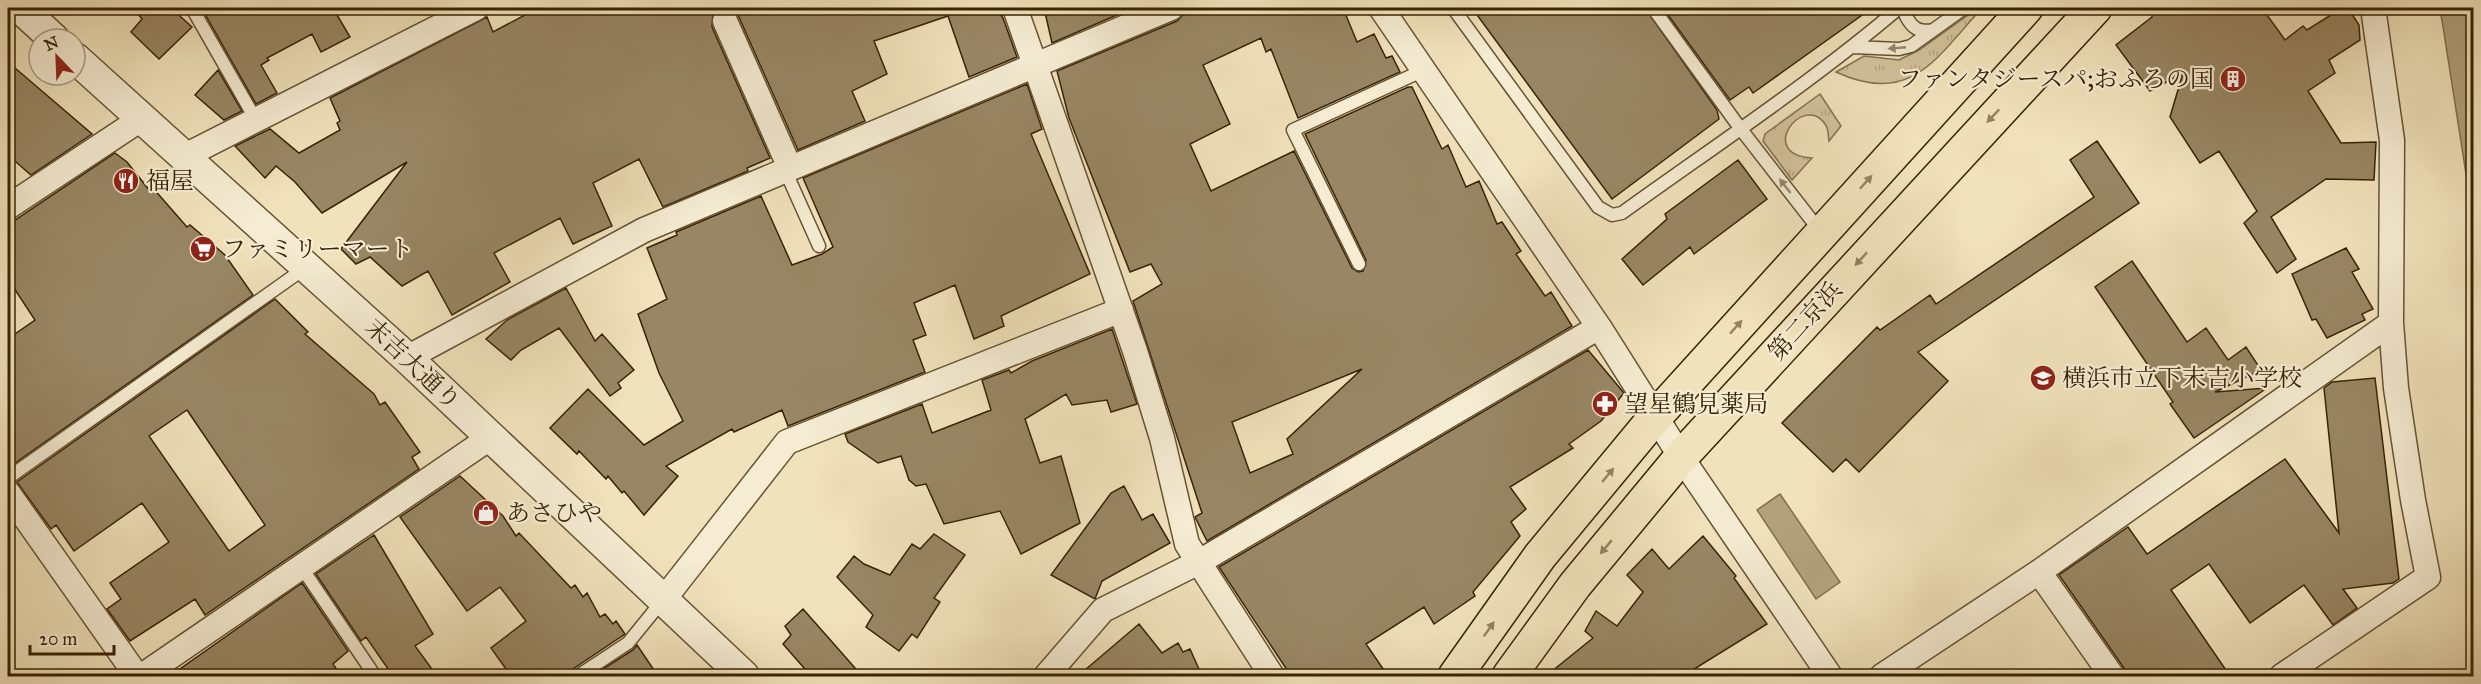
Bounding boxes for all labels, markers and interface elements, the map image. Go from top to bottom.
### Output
north arrow [27,27,87,87]
text: N [41,32,62,55]
one-way arrow [1888,43,1907,53]
place label: ファンタジースパ;おふろの国 [1898,64,2214,94]
building icon: ファンタジースパ;おふろの国 [2218,64,2248,94]
one-way arrow [1987,109,2001,123]
restaurant icon: 福屋 [111,166,141,196]
place label: 福屋 [146,166,194,196]
one-way arrow [1859,175,1873,190]
one-way arrow [1778,178,1791,194]
supermarket icon: ファミリーマート [188,234,218,264]
place label: ファミリーマート [222,234,414,264]
one-way arrow [1854,252,1868,267]
street label: 第二京浜 [1762,275,1848,367]
street label: 末吉大通り [359,312,467,416]
one-way arrow [1729,320,1743,335]
school or university icon: 横浜市立下末吉小学校 [2028,363,2058,393]
place label: 横浜市立下末吉小学校 [2062,363,2302,393]
pharmacy icon: 望星鶴見薬局 [1590,389,1620,419]
place label: 望星鶴見薬局 [1624,389,1768,419]
one-way arrow [1601,468,1614,483]
shop icon: あさひや [471,498,501,528]
place label: あさひや [506,498,602,528]
one-way arrow [1600,539,1613,555]
scale bar [30,618,114,656]
one-way arrow [1483,621,1495,637]
text: 20 m [39,628,77,650]

